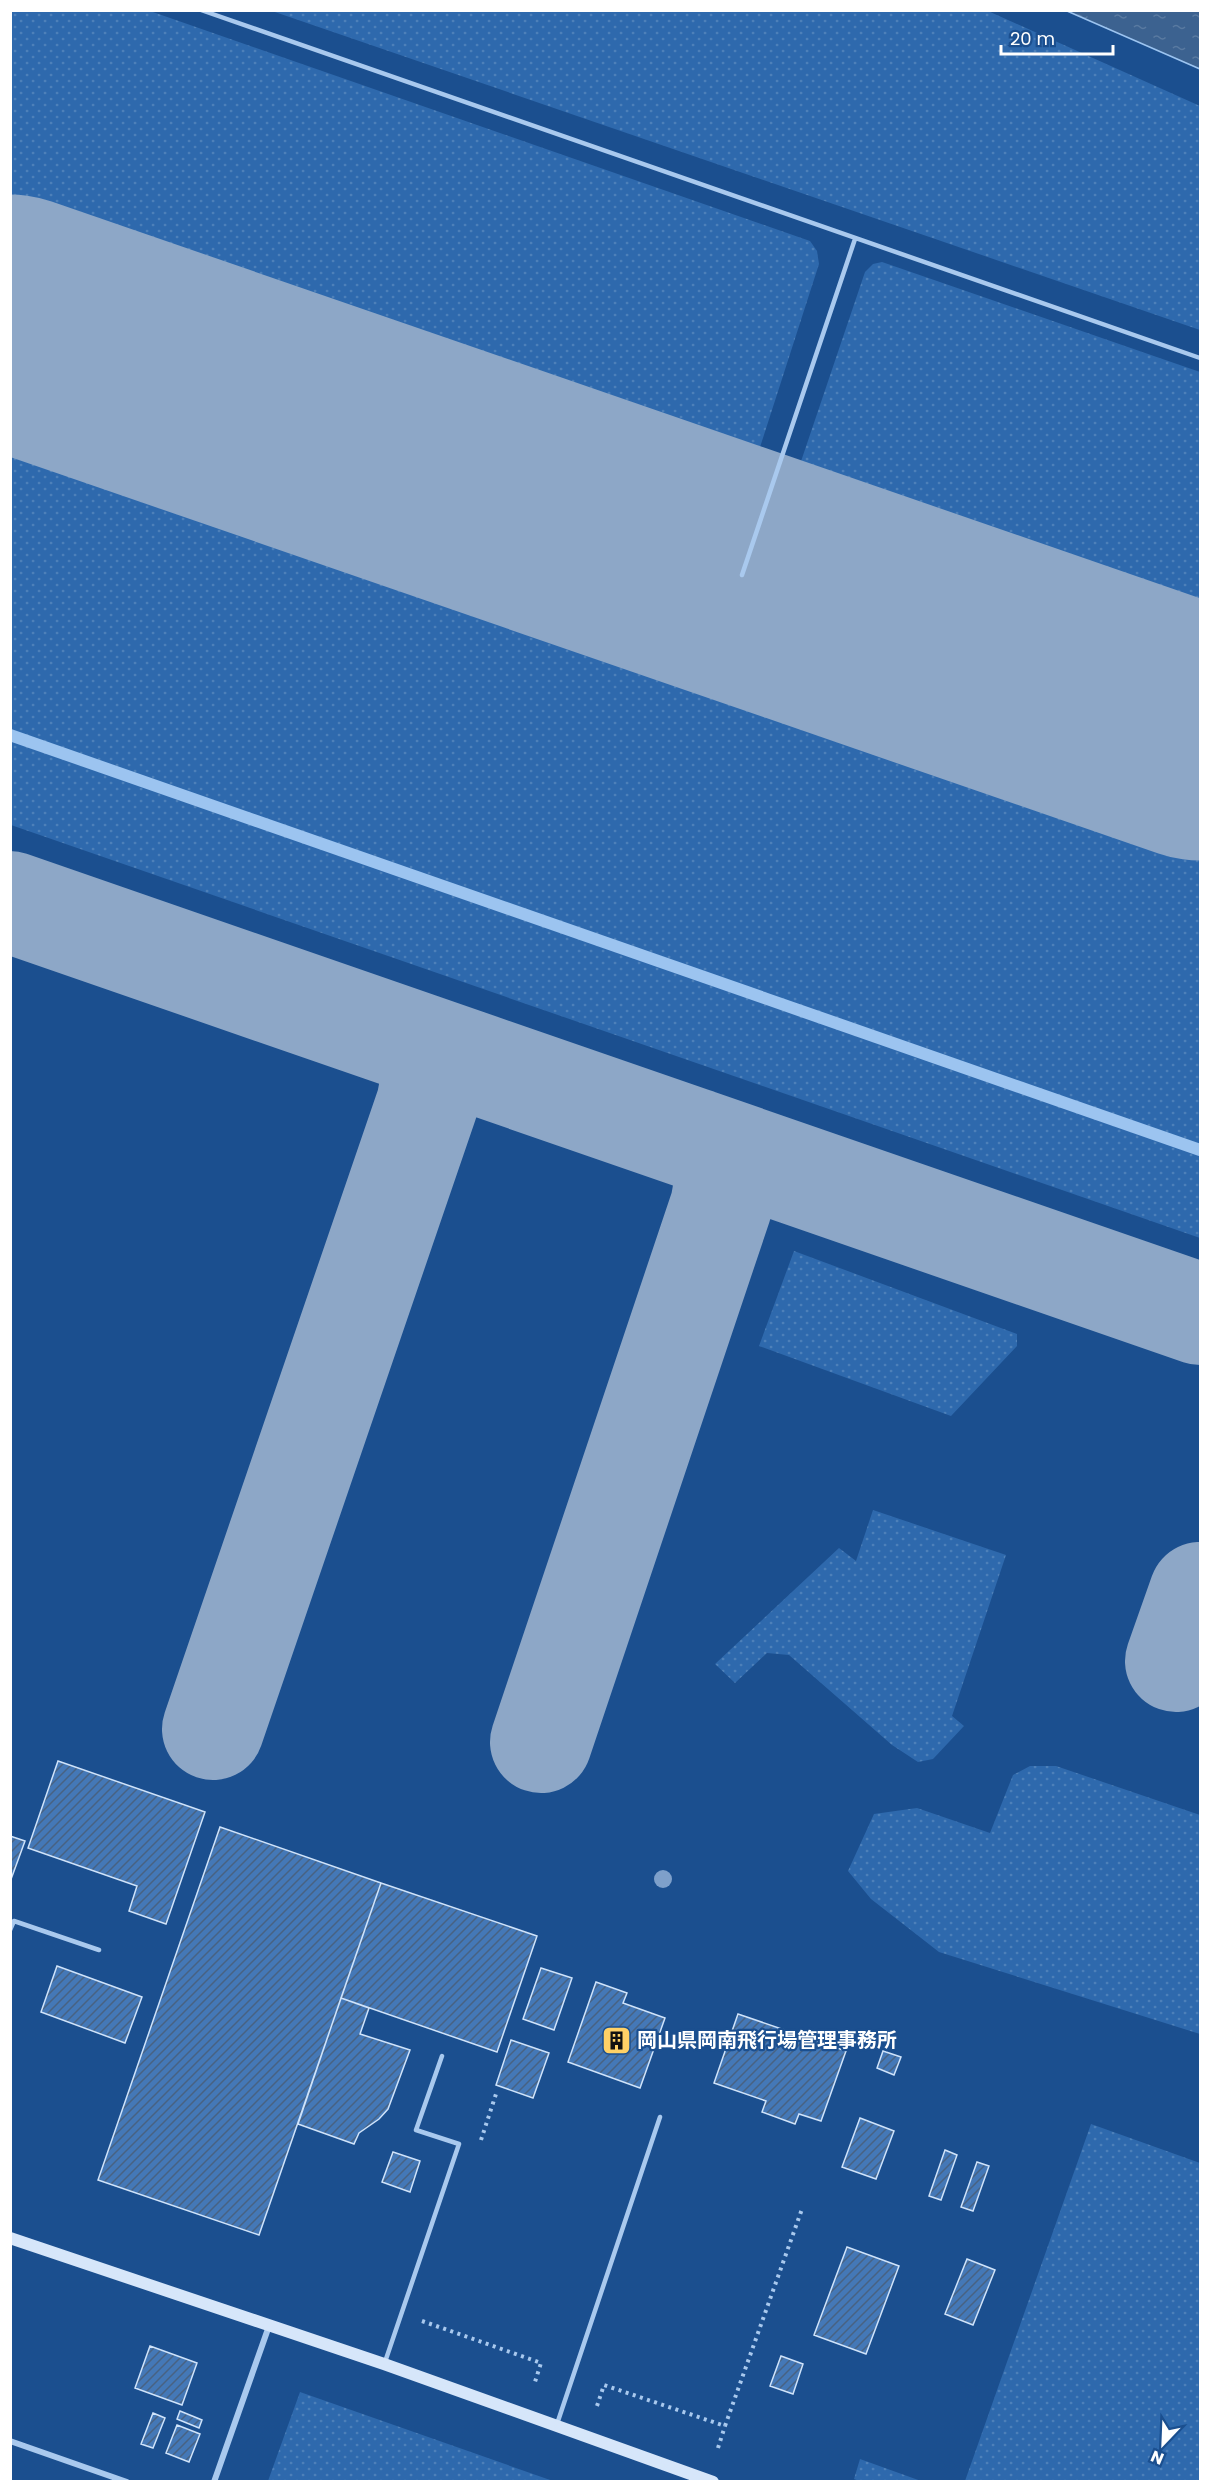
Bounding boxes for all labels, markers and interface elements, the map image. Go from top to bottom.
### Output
scale bar [1001,18,1114,56]
text: 20 m [1010,26,1055,51]
building icon: 岡山県岡南飛行場管理事務所 [600,2024,632,2056]
place label: 岡山県岡南飛行場管理事務所 [637,2026,897,2054]
north arrow [1133,2414,1193,2474]
text: N [1147,2444,1167,2470]

